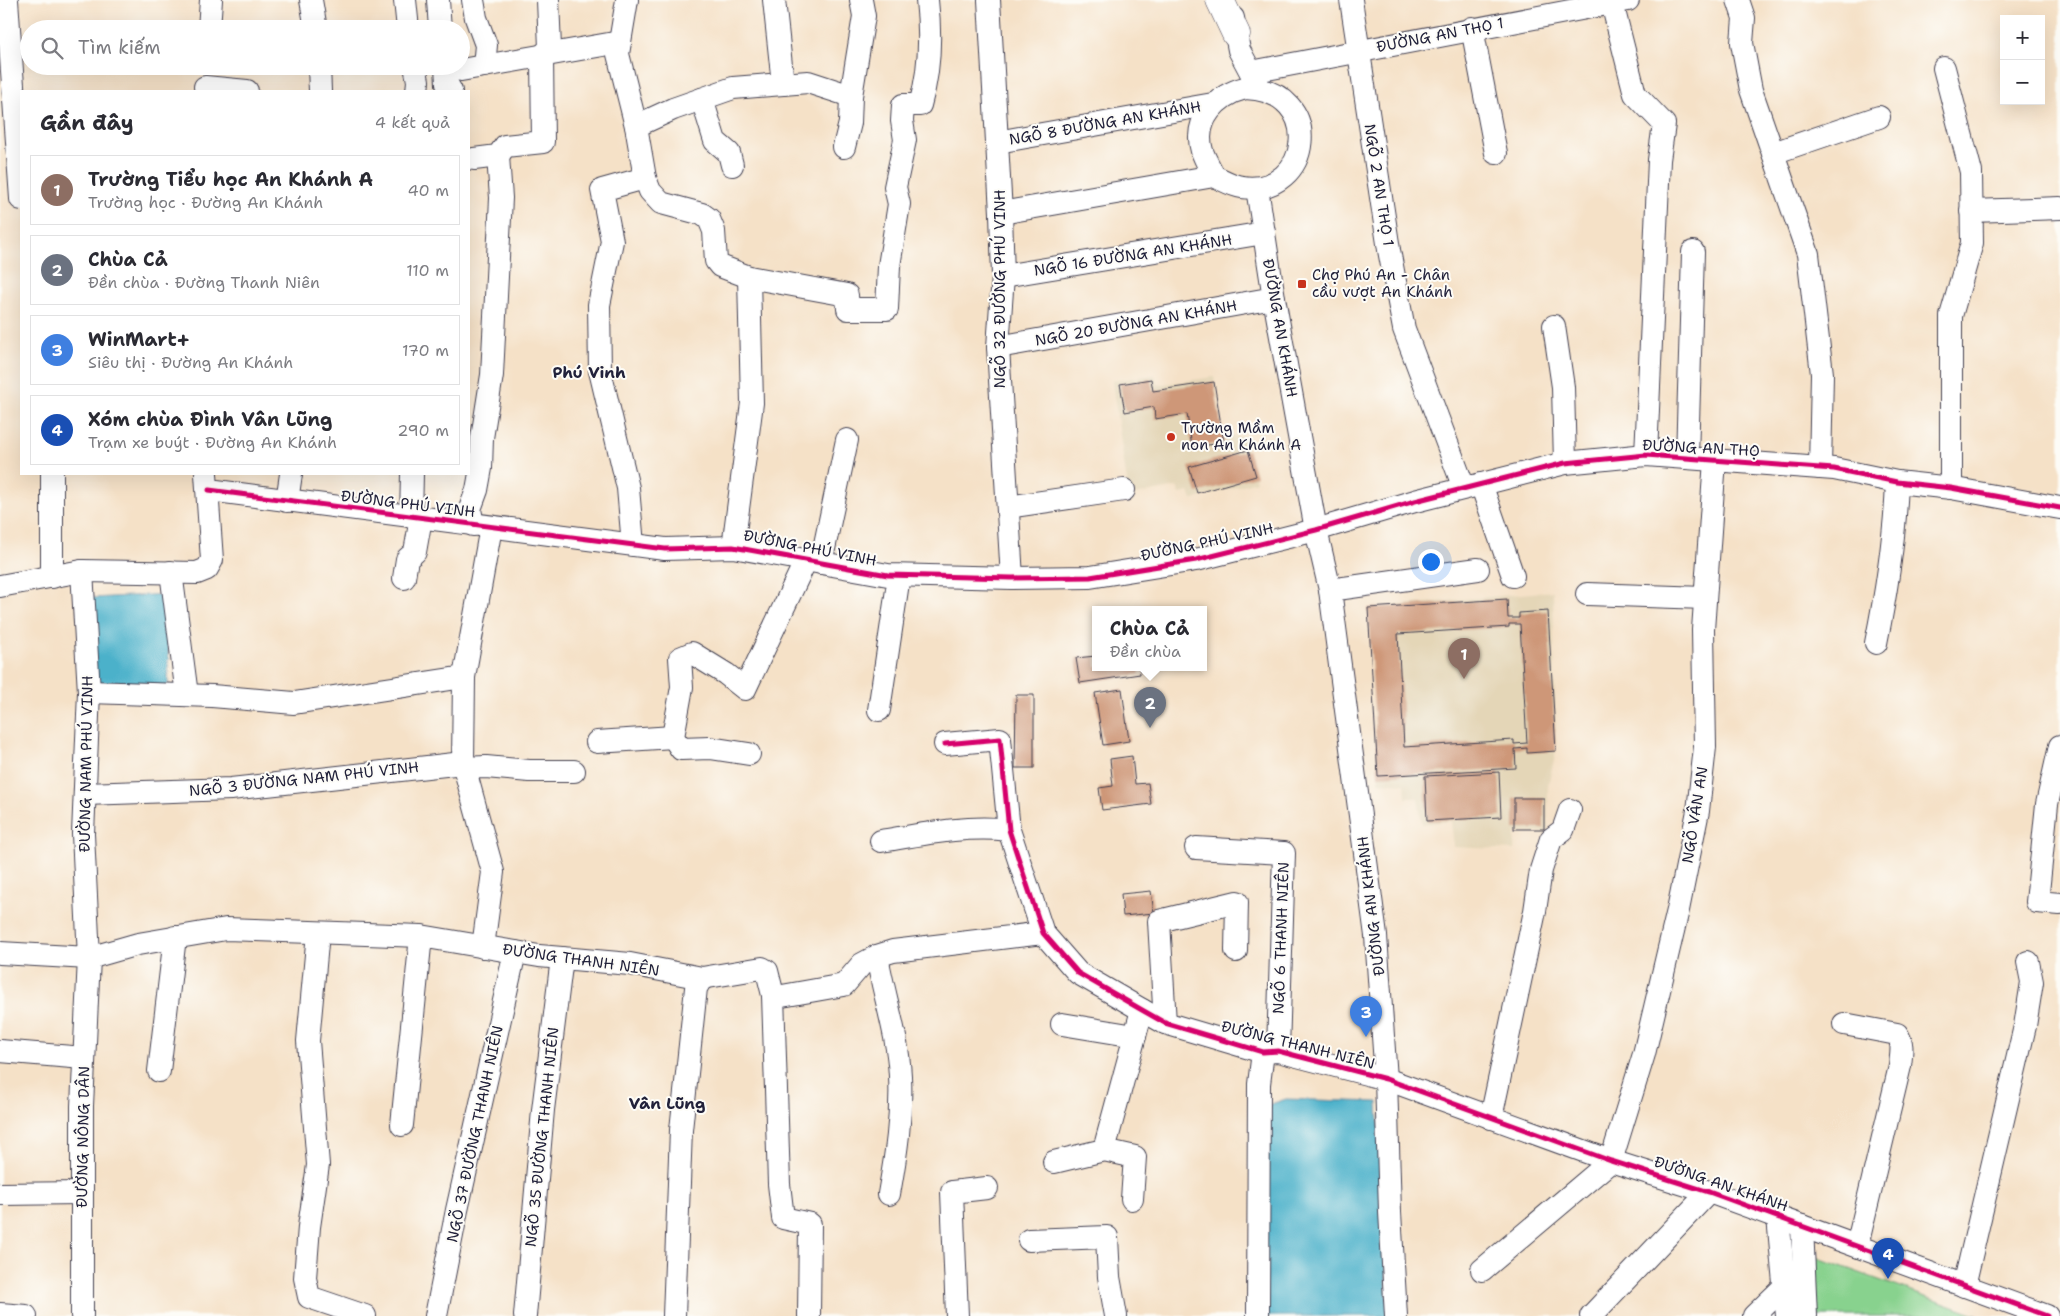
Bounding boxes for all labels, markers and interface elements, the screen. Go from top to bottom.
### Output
street label: ĐƯỜNG AN THỌ 1 [1374,12,1505,57]
map controls [2000,15,2045,105]
button: + [2000,15,2045,60]
search box [20,20,470,75]
icon: search [38,34,66,62]
text: Tìm kiếm [78,35,161,60]
button: − [2000,60,2045,105]
street label: NGÕ 8 ĐƯỜNG AN KHÁNH [1007,94,1203,150]
text: Gần đây [40,109,134,137]
text: 4 kết quả [375,112,450,133]
street label: NGÕ 2 AN THỌ 1 [1359,122,1401,248]
text: Trường Tiểu học An Khánh A [88,167,373,192]
text: 1 [53,180,61,201]
text: 40 m [407,180,449,201]
street label: NGÕ 32 ĐƯỜNG PHÚ VINH [988,189,1010,389]
text: Trường học · Đường An Khánh [88,192,323,213]
street label: NGÕ 16 ĐƯỜNG AN KHÁNH [1032,227,1234,281]
text: Chùa Cả [88,247,168,272]
street label: ĐƯỜNG AN KHÁNH [1258,257,1303,399]
text: 2 [51,260,63,281]
text: 110 m [406,260,449,281]
place label: Chợ Phú An - Chân cầu vượt An Khánh [1312,265,1453,302]
text: Đền chùa · Đường Thanh Niên [88,272,320,293]
marker: Chợ Phú An - Chân cầu vượt An Khánh [1296,278,1308,290]
street label: NGÕ 20 ĐƯỜNG AN KHÁNH [1033,293,1239,351]
text: WinMart+ [88,327,190,352]
text: 3 [51,340,63,361]
text: 170 m [402,340,449,361]
text: Siêu thị · Đường An Khánh [88,352,293,373]
district label: Phú Vinh [552,362,626,383]
text: Xóm chùa Đình Vân Lũng [88,407,332,432]
place label: Trường Mầm non An Khánh A [1181,418,1301,455]
text: 4 [51,420,63,441]
text: 290 m [397,420,449,441]
marker: Trường Mầm non An Khánh A [1165,431,1177,443]
text: Trạm xe buýt · Đường An Khánh [88,432,337,453]
street label: ĐƯỜNG AN THỌ [1642,434,1760,461]
street label: ĐƯỜNG PHÚ VINH [340,485,476,522]
street label: ĐƯỜNG PHÚ VINH [1139,517,1275,566]
street label: ĐƯỜNG PHÚ VINH [742,524,879,571]
your location [1418,549,1444,575]
popup [1092,606,1207,671]
text: Chùa Cả [1110,616,1189,641]
pin: 1 [1448,638,1480,679]
text: Đền chùa [1110,641,1181,662]
street label: ĐƯỜNG NAM PHÚ VINH [73,675,98,853]
pin: 2 [1134,687,1166,728]
street label: NGÕ 3 ĐƯỜNG NAM PHÚ VINH [188,755,420,801]
street label: NGÕ VÂN AN [1676,765,1713,865]
street label: ĐƯỜNG AN KHÁNH [1352,835,1389,977]
street label: NGÕ 6 THANH NIÊN [1266,862,1294,1014]
street label: ĐƯỜNG THANH NIÊN [501,938,661,981]
pin: 3 [1350,996,1382,1037]
street label: ĐƯỜNG THANH NIÊN [1219,1015,1377,1074]
street label: NGÕ 37 ĐƯỜNG THANH NIÊN [440,1023,508,1244]
street label: NGÕ 35 ĐƯỜNG THANH NIÊN [519,1026,563,1248]
street label: ĐƯỜNG NÔNG DÂN [71,1066,94,1208]
district label: Vân Lũng [629,1093,705,1114]
street label: ĐƯỜNG AN KHÁNH [1651,1151,1791,1216]
pin: 4 [1872,1238,1904,1279]

